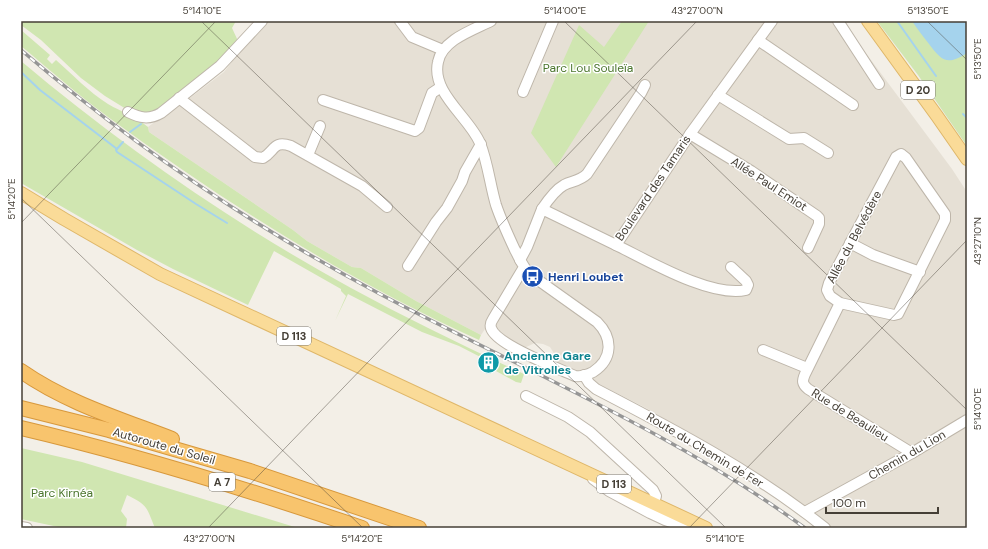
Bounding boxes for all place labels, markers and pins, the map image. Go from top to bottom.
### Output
bus stop icon: Henri Loubet [520,264,546,290]
place label: Henri Loubet [548,269,624,285]
place label: Ancienne Gare de Vitrolles [504,348,591,378]
building icon: Ancienne Gare de Vitrolles [475,350,501,376]

